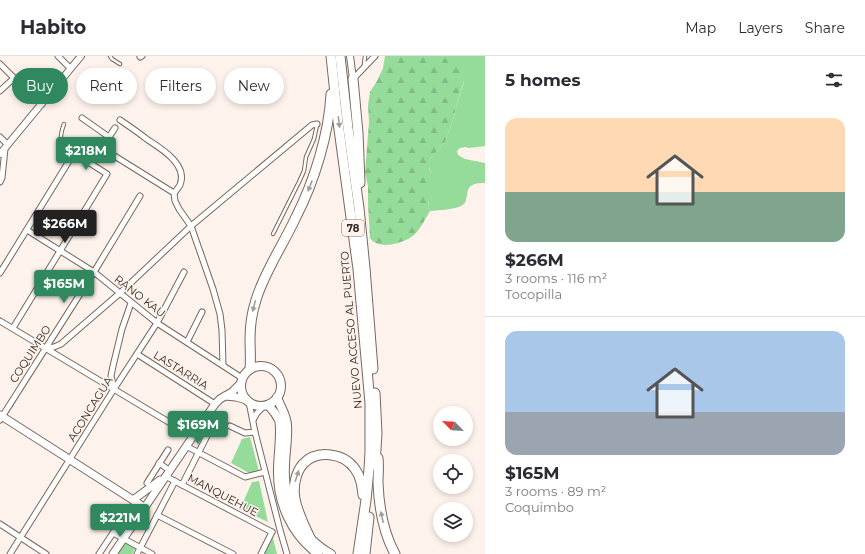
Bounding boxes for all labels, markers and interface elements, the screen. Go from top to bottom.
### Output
text: Habito [20,16,86,39]
text: Map [685,19,716,37]
text: Layers [738,19,783,37]
text: Share [805,19,845,37]
chip: Buy [12,68,68,104]
chip: Rent [76,68,137,104]
chip: Filters [145,68,216,104]
chip: New [224,68,284,104]
icon: filters [823,69,845,91]
text: 5 homes [505,70,581,90]
one-way arrow [335,116,342,128]
pin: $218M [58,137,114,171]
text: $218M [65,142,107,158]
icon: home [639,144,711,216]
one-way arrow [306,181,312,193]
pin: $266M [37,210,93,244]
text: $266M [43,215,87,231]
road number: 78 [342,220,364,236]
text: $266M [505,250,564,270]
street label: NUEVO ACCESO AL PUERTO [337,251,365,409]
pin: $165M [36,270,92,304]
text: 3 rooms · 116 m² [505,270,607,286]
street label: RANO KAU [112,272,168,320]
text: $165M [43,275,85,291]
text: Tocopilla [505,286,562,302]
one-way arrow [251,299,257,312]
street label: COQUIMBO [6,323,54,385]
street label: LASTARRIA [151,348,211,392]
icon: home [639,357,711,429]
street label: ACONCAGUA [65,374,116,444]
north arrow [433,406,473,446]
map controls [433,406,473,542]
pin: $169M [170,411,226,445]
text: $169M [177,416,219,432]
button: locate [433,454,473,494]
text: $165M [505,463,560,483]
one-way arrow [294,470,300,482]
street label: MANQUEHUE [185,471,261,519]
text: 3 rooms · 89 m² [505,483,606,499]
text: Coquimbo [505,499,574,515]
button: layers [433,502,473,542]
pin: $221M [92,504,148,538]
text: $221M [99,509,141,525]
one-way arrow [379,511,385,523]

